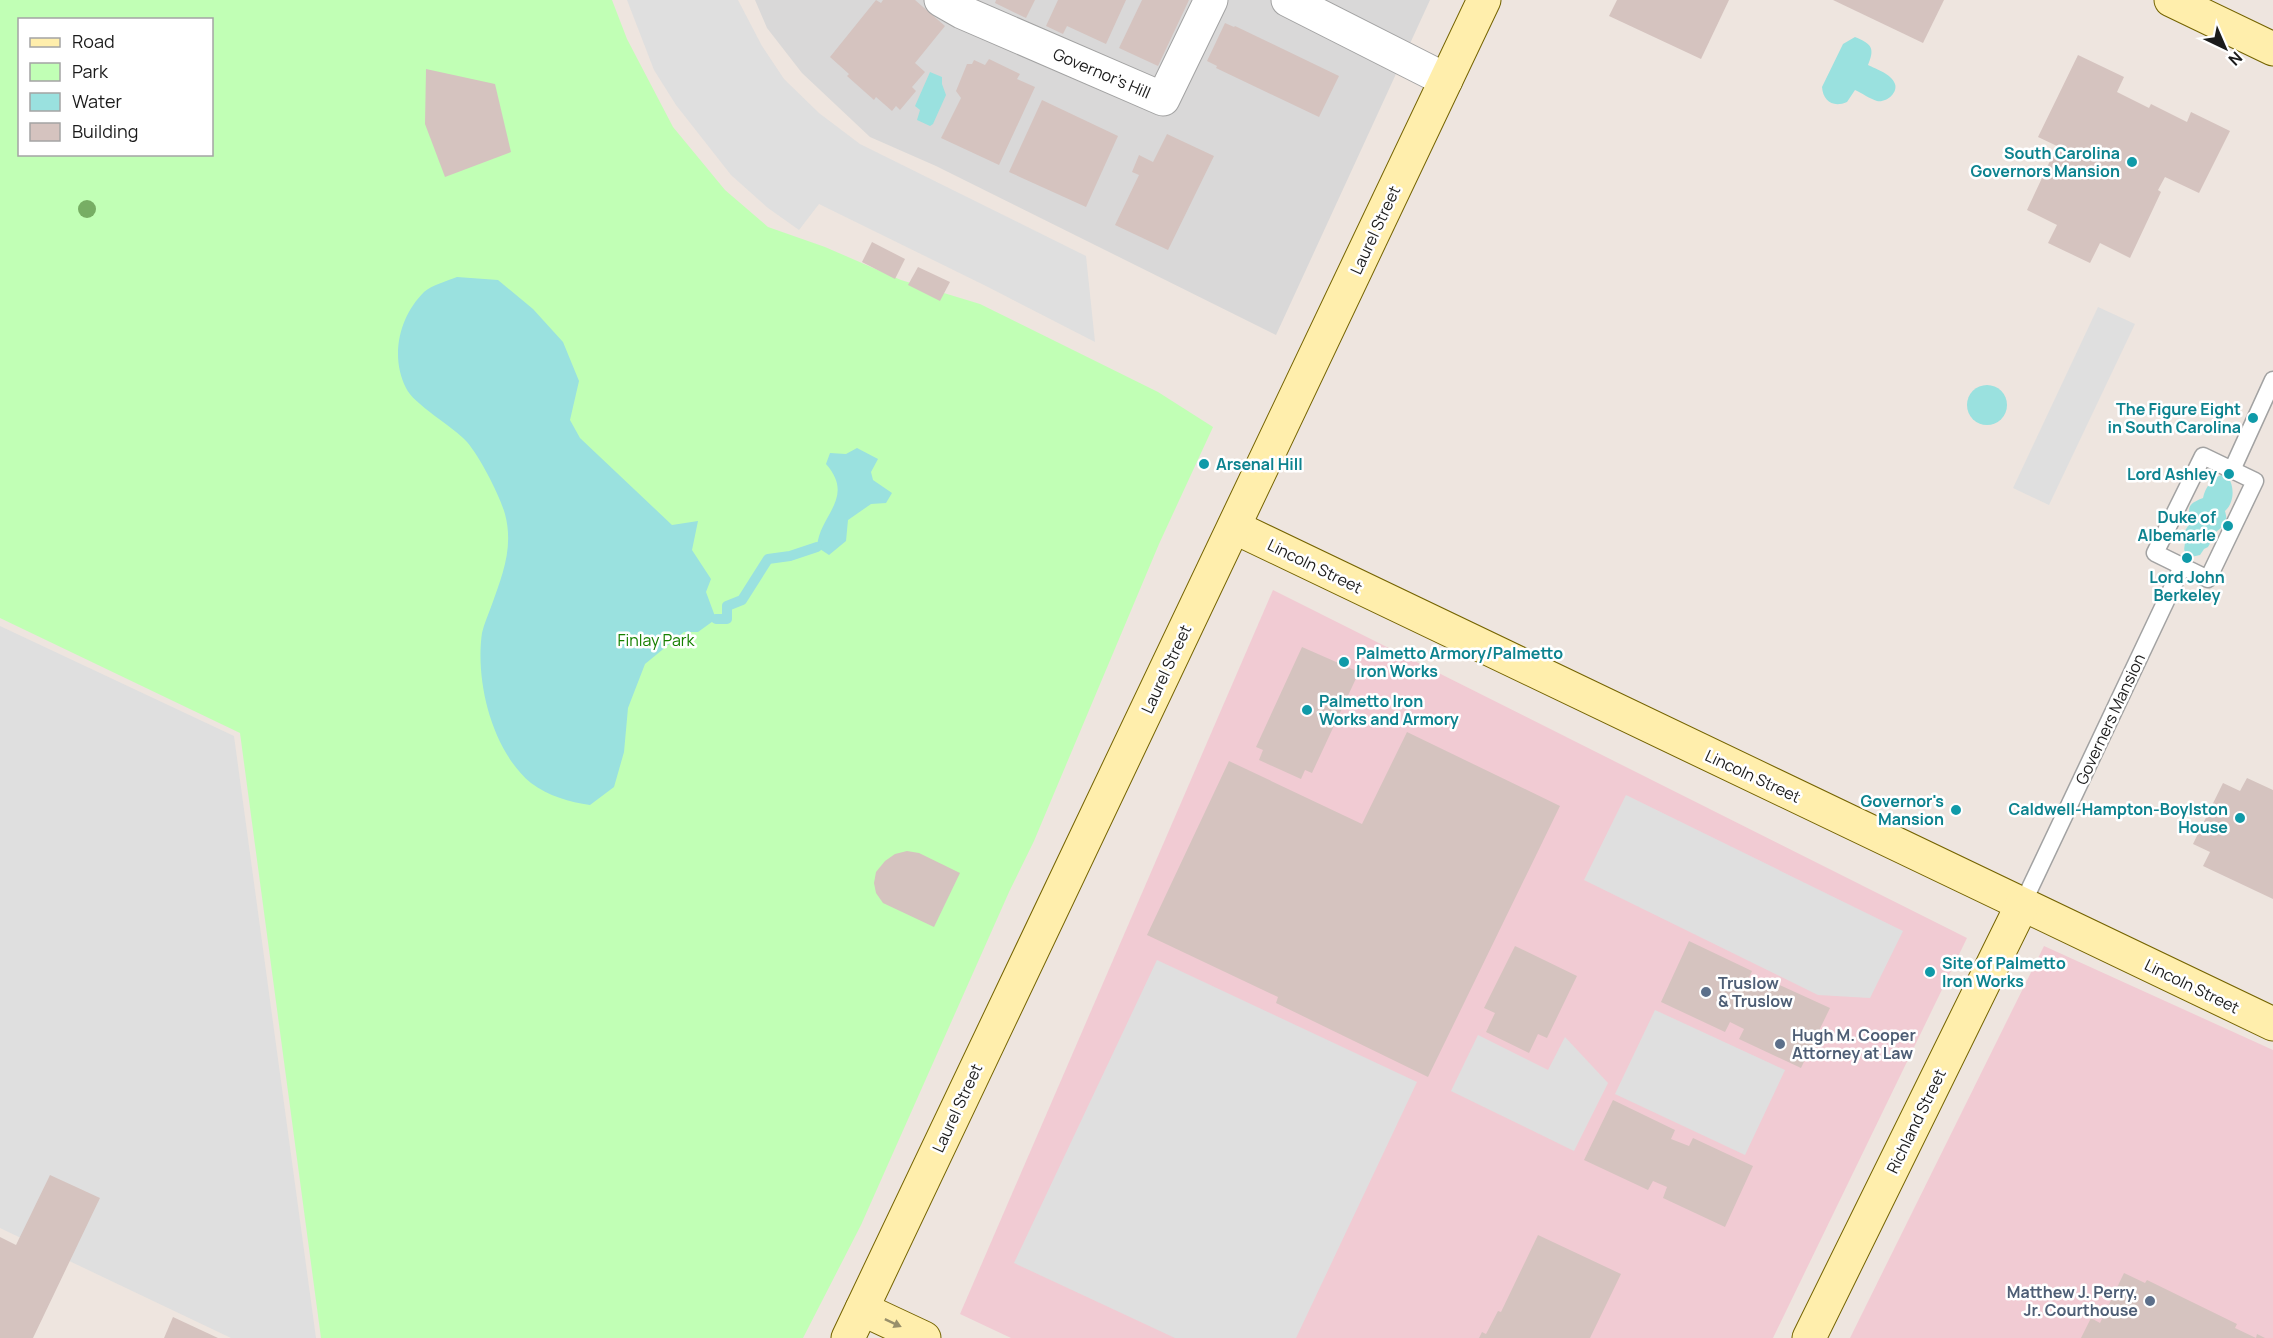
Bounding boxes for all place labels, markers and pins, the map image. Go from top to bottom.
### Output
place label: South Carolina Governors Mansion [1971,142,2120,182]
marker: South Carolina Governors Mansion [2125,155,2139,169]
place label: The Figure Eight in South Carolina [2107,398,2241,438]
marker: The Figure Eight in South Carolina [2246,411,2260,425]
place label: Arsenal Hill [1216,453,1303,475]
marker: Arsenal Hill [1197,457,1211,471]
place label: Lord Ashley [2127,463,2217,485]
marker: Lord Ashley [2222,467,2236,481]
place label: Duke of Albemarle [2137,506,2216,546]
marker: Duke of Albemarle [2221,519,2235,533]
marker: Lord John Berkeley [2180,551,2194,565]
place label: Lord John Berkeley [2149,566,2225,606]
place label: Palmetto Armory/Palmetto Iron Works [1356,642,1563,682]
marker: Palmetto Armory/Palmetto Iron Works [1337,655,1351,669]
place label: Palmetto Iron Works and Armory [1319,690,1459,730]
marker: Palmetto Iron Works and Armory [1300,703,1314,717]
place label: Governor's Mansion [1860,790,1944,830]
place label: Caldwell-Hampton-Boylston House [2009,798,2228,838]
marker: Governor's Mansion [1949,803,1963,817]
marker: Caldwell-Hampton-Boylston House [2233,811,2247,825]
place label: Site of Palmetto Iron Works [1942,952,2066,992]
marker: Site of Palmetto Iron Works [1923,965,1937,979]
place label: Truslow & Truslow [1718,972,1793,1012]
marker: Truslow & Truslow [1699,985,1713,999]
place label: Hugh M. Cooper Attorney at Law [1792,1024,1916,1064]
marker: Hugh M. Cooper Attorney at Law [1773,1037,1787,1051]
place label: Matthew J. Perry, Jr. Courthouse [2007,1281,2138,1321]
marker: Matthew J. Perry, Jr. Courthouse [2143,1294,2157,1308]

